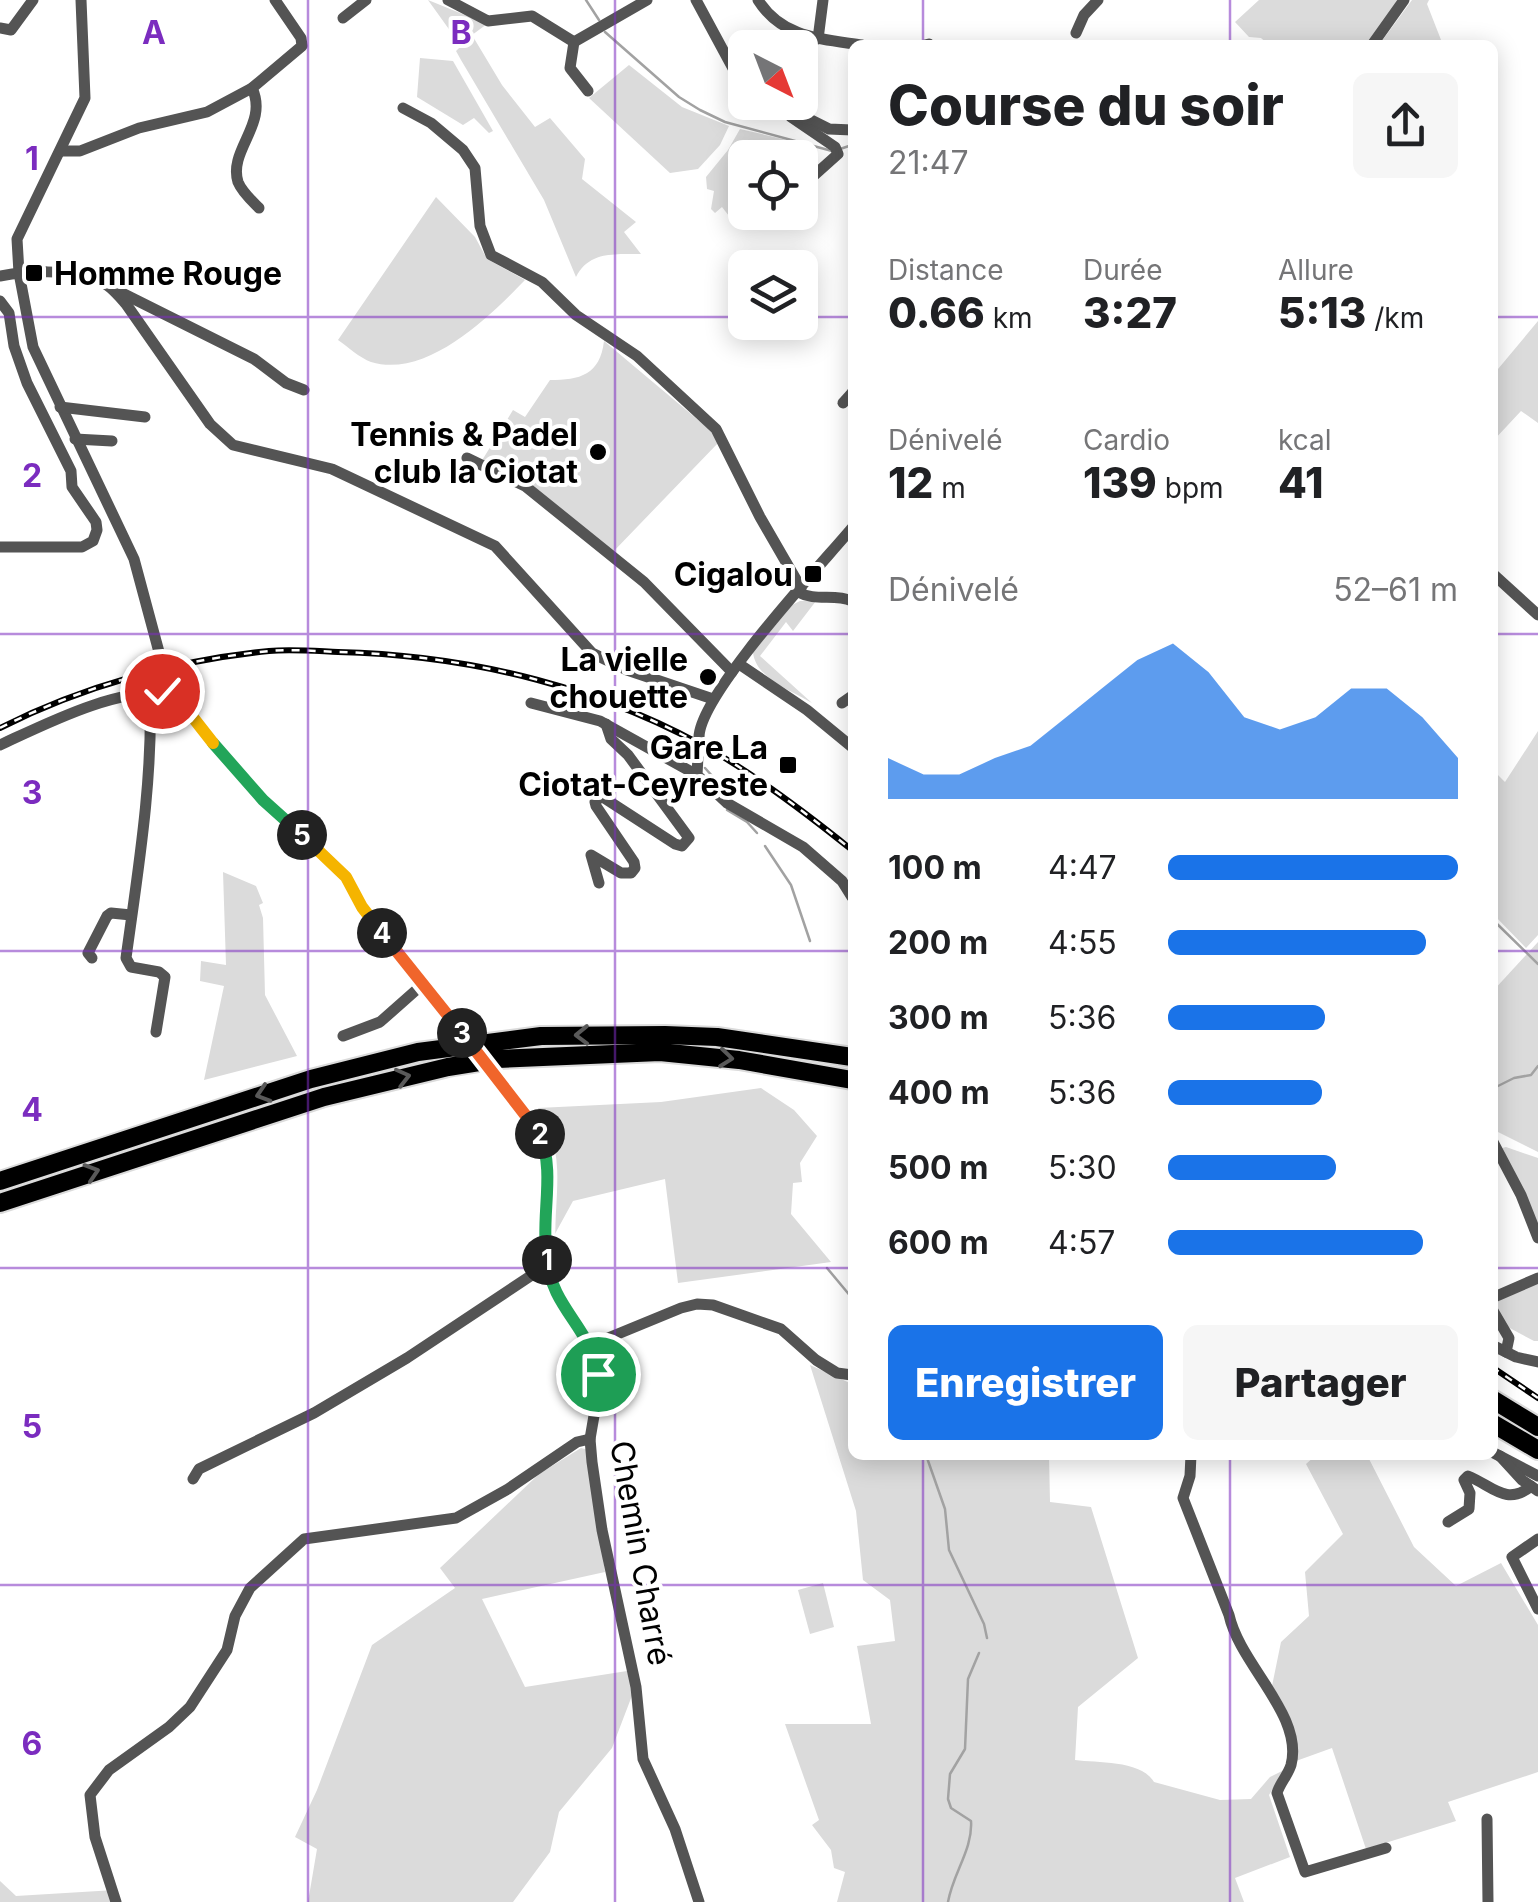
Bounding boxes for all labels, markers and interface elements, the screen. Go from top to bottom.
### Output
text: A [142,13,166,52]
text: B [450,13,472,52]
north arrow [728,30,818,120]
map controls [728,30,818,340]
text: Course du soir [888,72,1284,138]
button: share [1353,73,1458,178]
text: 1 [25,139,39,178]
button: locate [728,140,818,230]
text: 21:47 [888,143,969,182]
button: layers [728,250,818,340]
text: Distance [888,253,1004,287]
text: Durée [1083,253,1163,287]
text: Allure [1278,253,1354,287]
place label: Homme Rouge [54,254,282,293]
marker: Homme Rouge [23,262,45,284]
text: 0.66 [888,287,985,338]
text: 3:27 [1083,287,1177,338]
text: 5:13 [1278,287,1366,338]
text: km [985,301,1033,335]
text: /km [1366,301,1424,335]
place label: Tennis & Padel club la Ciotat [350,415,578,491]
text: Dénivelé [888,423,1002,457]
text: Cardio [1083,423,1170,457]
text: kcal [1278,423,1332,457]
marker: Tennis & Padel club la Ciotat [587,441,609,463]
text: 2 [22,456,42,495]
text: 12 [888,457,933,508]
text: 139 [1083,457,1157,508]
text: 41 [1278,457,1324,508]
text: m [933,471,966,505]
text: bpm [1157,471,1224,505]
place label: Cigalou [674,555,793,594]
marker: Cigalou [802,563,824,585]
text: Dénivelé [888,570,1019,609]
text: 52–61 m [1333,570,1458,609]
place label: La vielle chouette [550,640,688,716]
pin [120,649,205,734]
icon: check [135,664,190,719]
marker: La vielle chouette [697,666,719,688]
place label: Gare La Ciotat-Ceyreste [518,728,768,804]
marker: Gare La Ciotat-Ceyreste [777,754,799,776]
text: 3 [22,773,42,812]
pin: 5 [277,810,327,860]
text: 5 [293,818,311,852]
text: 100 m [888,848,982,887]
text: 4:47 [1048,848,1117,887]
pin: 4 [357,908,407,958]
text: 4 [373,916,391,950]
text: 200 m [888,923,988,962]
text: 4:55 [1048,923,1117,962]
text: 300 m [888,998,989,1037]
text: 5:36 [1048,998,1116,1037]
pin: 3 [437,1008,487,1058]
text: 3 [453,1016,471,1050]
one-way arrow [573,1025,589,1046]
one-way arrow [718,1047,734,1069]
one-way arrow [394,1067,411,1088]
text: 400 m [888,1073,990,1112]
text: 5:36 [1048,1073,1116,1112]
one-way arrow [256,1082,273,1103]
text: 4 [21,1090,43,1129]
pin: 2 [515,1109,565,1159]
text: 2 [531,1117,549,1151]
text: 500 m [888,1148,988,1187]
text: 5:30 [1048,1148,1117,1187]
one-way arrow [83,1164,100,1184]
text: 600 m [888,1223,989,1262]
text: 4:57 [1048,1223,1115,1262]
pin: 1 [522,1235,572,1285]
text: 1 [541,1243,553,1277]
button: Enregistrer [888,1325,1163,1440]
button: Partager [1183,1325,1458,1440]
pin [556,1332,641,1417]
icon: arrive [571,1347,626,1402]
text: 5 [22,1407,42,1446]
street label: Chemin Charré [602,1438,680,1668]
text: 6 [22,1724,42,1763]

